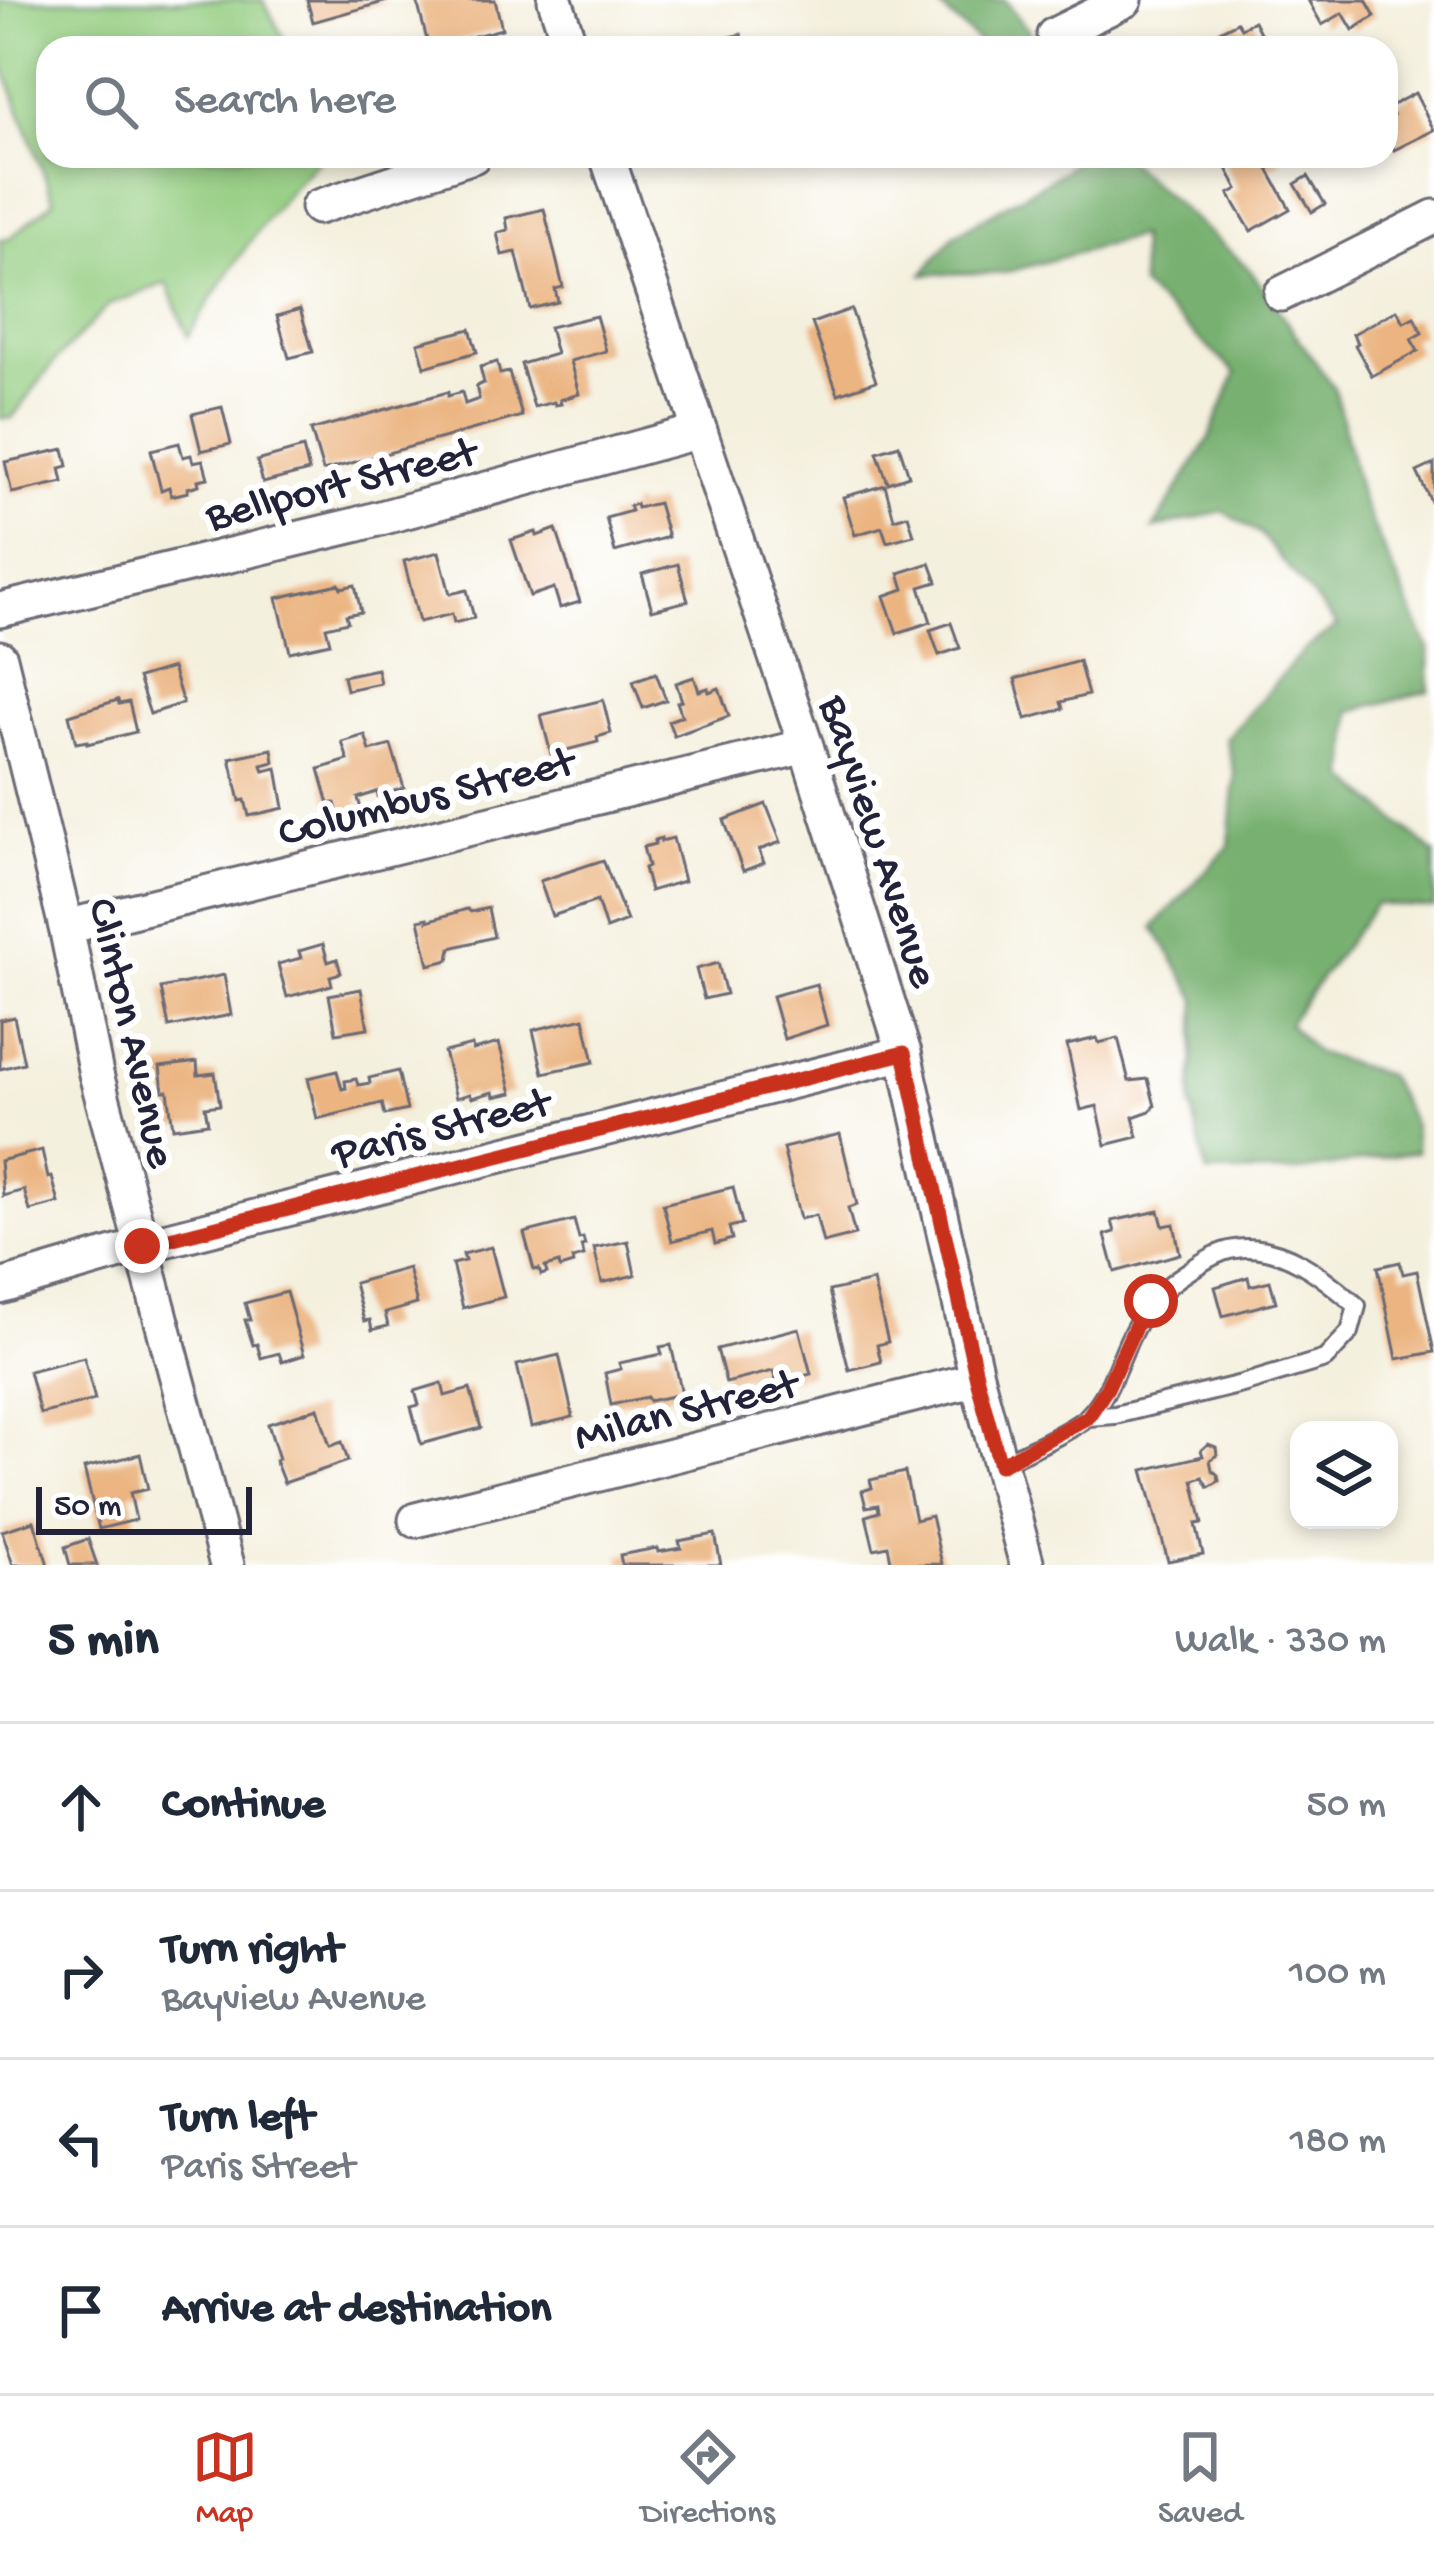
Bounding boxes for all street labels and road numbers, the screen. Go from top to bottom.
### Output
street label: Bellport Street [200,427,486,547]
street label: Bayview Avenue [803,689,948,996]
street label: Columbus Street [273,737,584,863]
street label: Clinton Avenue [72,894,186,1174]
street label: Paris Street [325,1078,560,1184]
street label: Milan Street [570,1359,807,1467]

